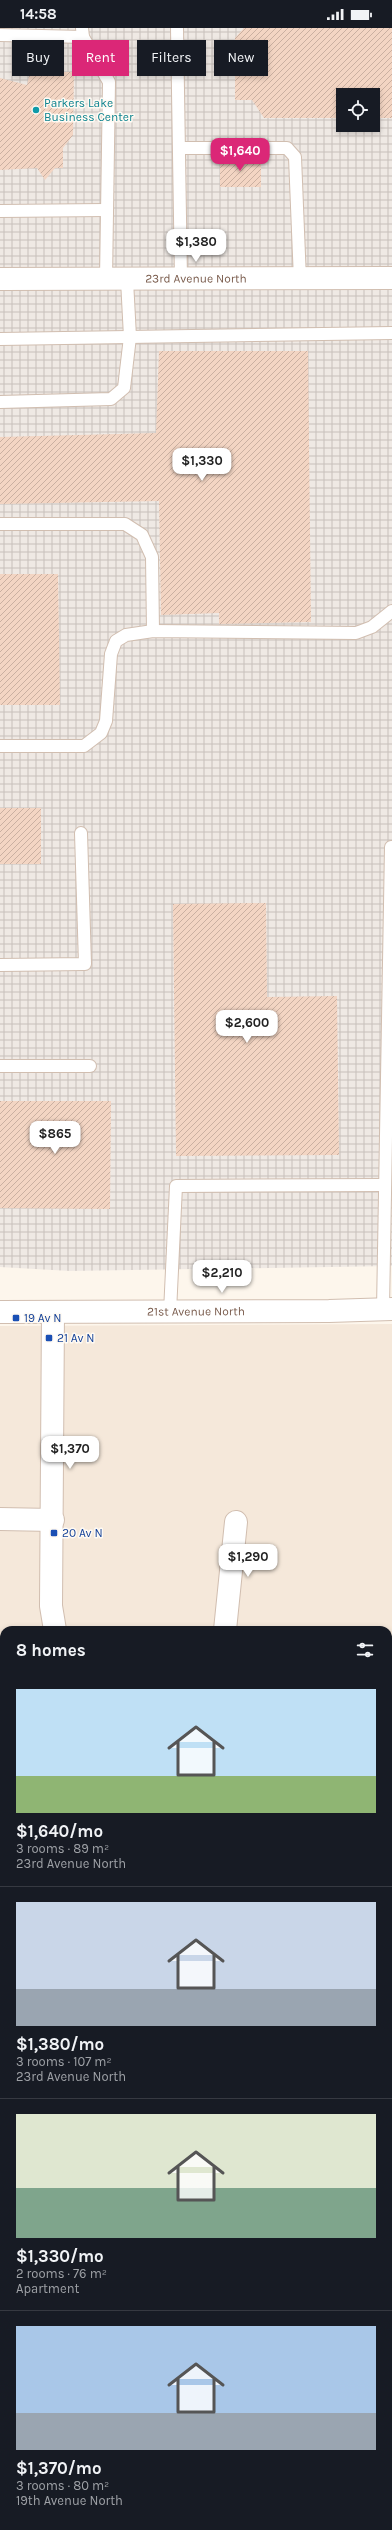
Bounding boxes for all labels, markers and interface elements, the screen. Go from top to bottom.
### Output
text: 14:58 [20,5,57,23]
chip: Buy [12,40,64,76]
chip: Rent [72,40,129,76]
chip: Filters [137,40,206,76]
chip: New [214,40,268,76]
map controls [336,88,380,132]
button: locate [336,88,380,132]
place label: Parkers Lake Business Center [44,96,134,124]
marker: Parkers Lake Business Center [31,105,41,115]
pin: $1,640 [207,138,273,172]
text: $1,640 [220,143,260,158]
pin: $1,380 [163,229,229,263]
text: $1,380 [175,234,217,249]
street label: 23rd Avenue North [145,271,247,286]
pin: $1,330 [169,448,235,482]
text: $1,330 [181,453,223,468]
pin: $2,600 [214,1010,280,1044]
text: $2,600 [225,1015,269,1030]
pin: $865 [31,1121,79,1155]
text: $865 [39,1126,71,1141]
pin: $2,210 [189,1260,255,1294]
text: $2,210 [202,1265,242,1280]
street label: 21st Avenue North [147,1304,245,1319]
place label: 19 Av N [24,1311,62,1325]
marker: 19 Av N [11,1313,21,1323]
place label: 21 Av N [57,1331,95,1345]
marker: 21 Av N [44,1333,54,1343]
pin: $1,370 [37,1436,103,1470]
text: $1,370 [50,1441,90,1456]
place label: 20 Av N [62,1526,103,1540]
marker: 20 Av N [49,1528,59,1538]
pin: $1,290 [215,1544,281,1578]
text: $1,290 [228,1549,268,1564]
icon: filters [354,1639,376,1661]
text: 8 homes [16,1640,86,1660]
icon: home [160,1715,232,1787]
text: $1,640/mo [16,1821,103,1841]
text: 3 rooms · 89 m² [16,1841,109,1856]
text: 23rd Avenue North [16,1856,126,1871]
icon: home [160,1928,232,2000]
text: $1,380/mo [16,2034,104,2054]
text: 3 rooms · 107 m² [16,2054,112,2069]
text: 23rd Avenue North [16,2069,126,2084]
icon: home [160,2140,232,2212]
text: $1,330/mo [16,2246,104,2266]
text: 2 rooms · 76 m² [16,2266,107,2281]
text: Apartment [16,2281,79,2296]
icon: home [160,2352,232,2424]
text: $1,370/mo [16,2458,102,2478]
text: 3 rooms · 80 m² [16,2478,109,2493]
text: 19th Avenue North [16,2493,123,2508]

